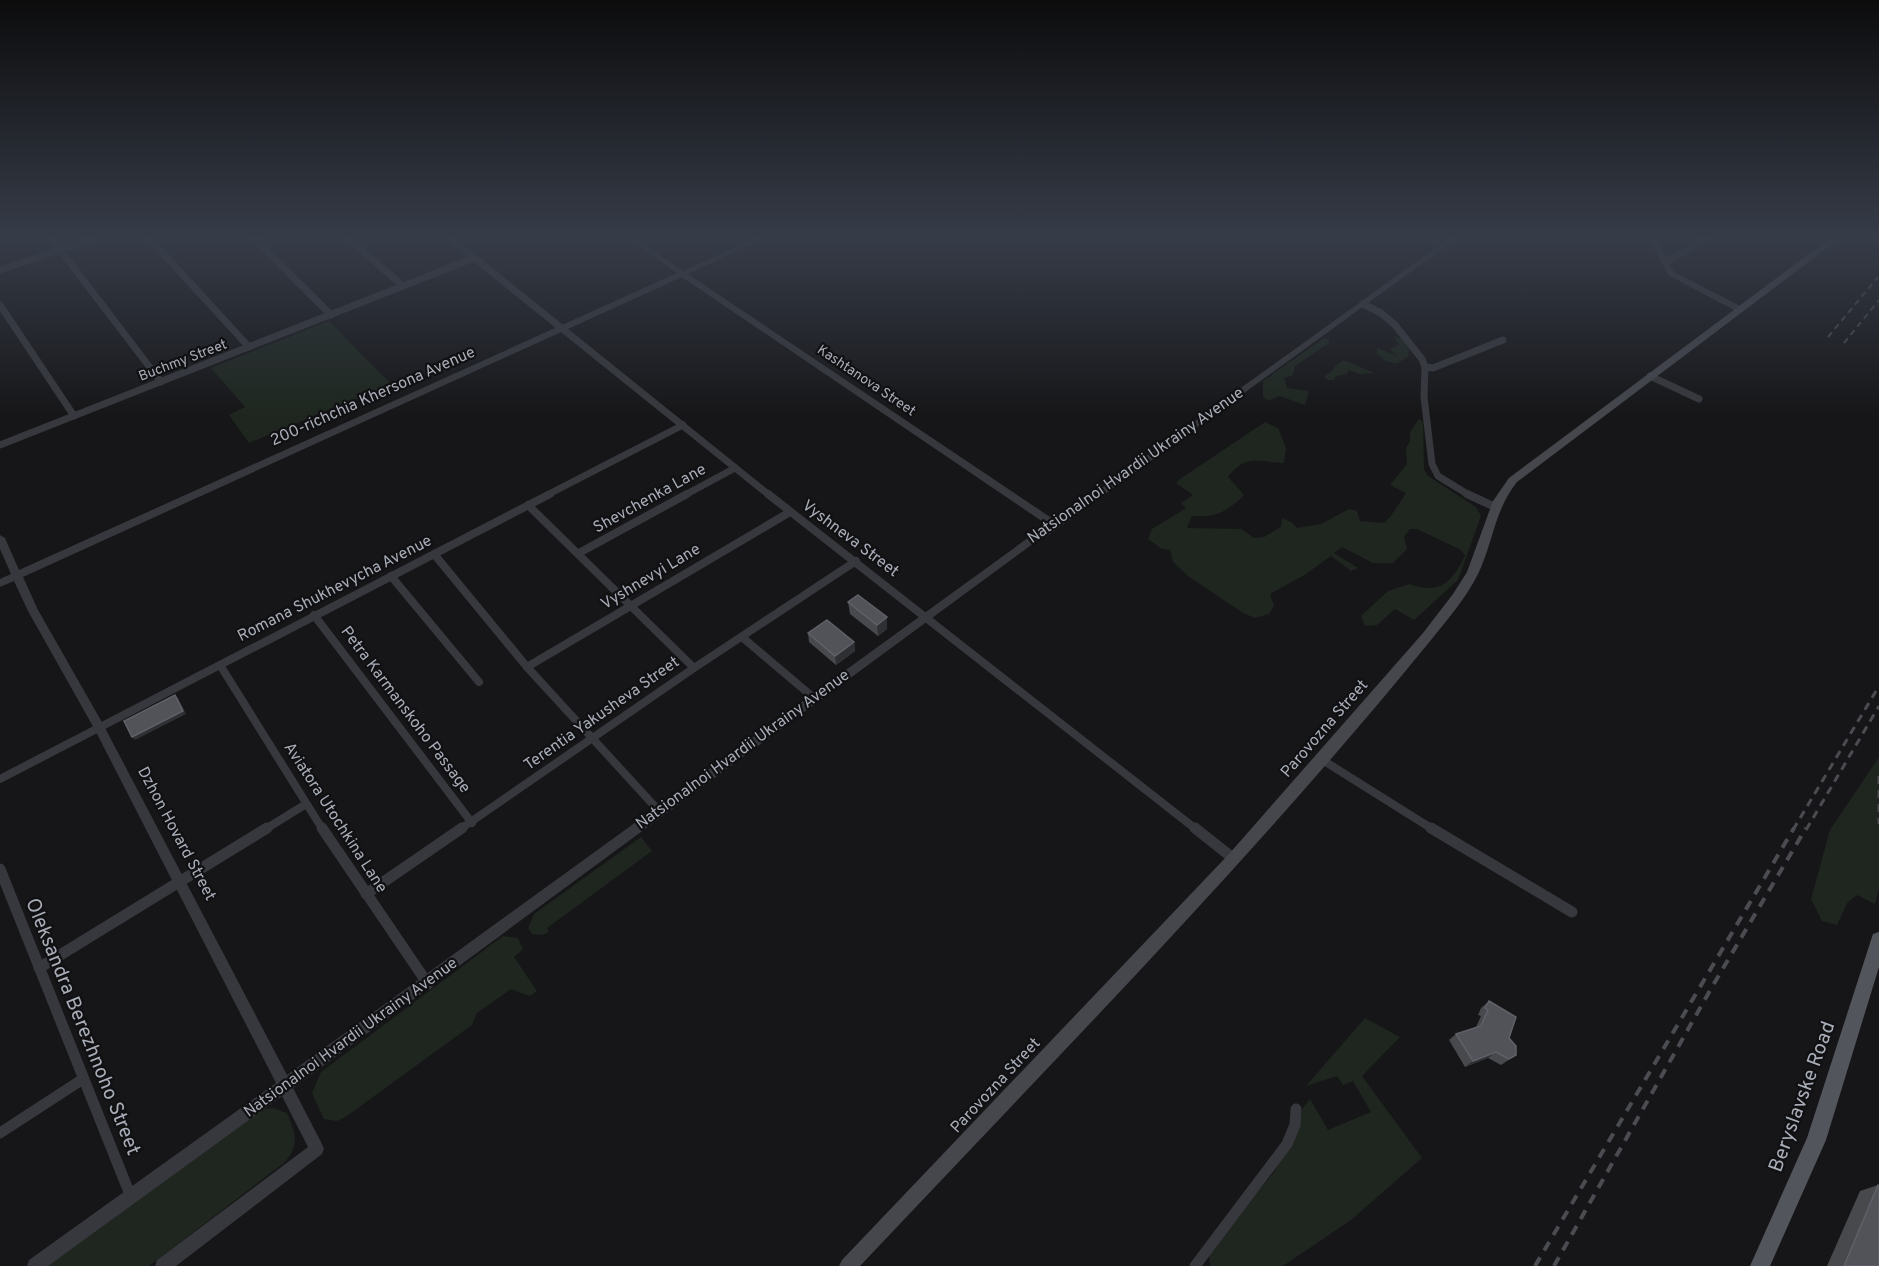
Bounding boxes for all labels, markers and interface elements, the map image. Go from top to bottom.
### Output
street label: Buchmy Street [136,336,230,386]
street label: Kashtanova Street [813,342,919,420]
street label: 200-richchia Khersona Avenue [267,343,479,451]
street label: Natsionalnoi Hvardii Ukrainy Avenue [1024,383,1248,549]
street label: Shevchenka Lane [590,460,710,538]
street label: Vyshneva Street [798,496,902,582]
street label: Romana Shukhevycha Avenue [235,531,435,647]
street label: Vyshnevyi Lane [598,539,704,615]
street label: Petra Karmanskoho Passage [336,623,474,797]
street label: Terentia Yakusheva Street [520,653,684,775]
street label: Natsionalnoi Hvardii Ukrainy Avenue [632,666,854,834]
street label: Parovozna Street [1277,676,1373,782]
street label: Aviatora Utochkina Lane [279,739,391,897]
street label: Dzhon Hovard Street [132,764,220,904]
street label: Oleksandra Berezhnoho Street [18,895,146,1159]
street label: Natsionalnoi Hvardii Ukrainy Avenue [240,954,462,1122]
street label: Beryslavske Road [1764,1018,1842,1176]
street label: Parovozna Street [947,1034,1045,1138]

